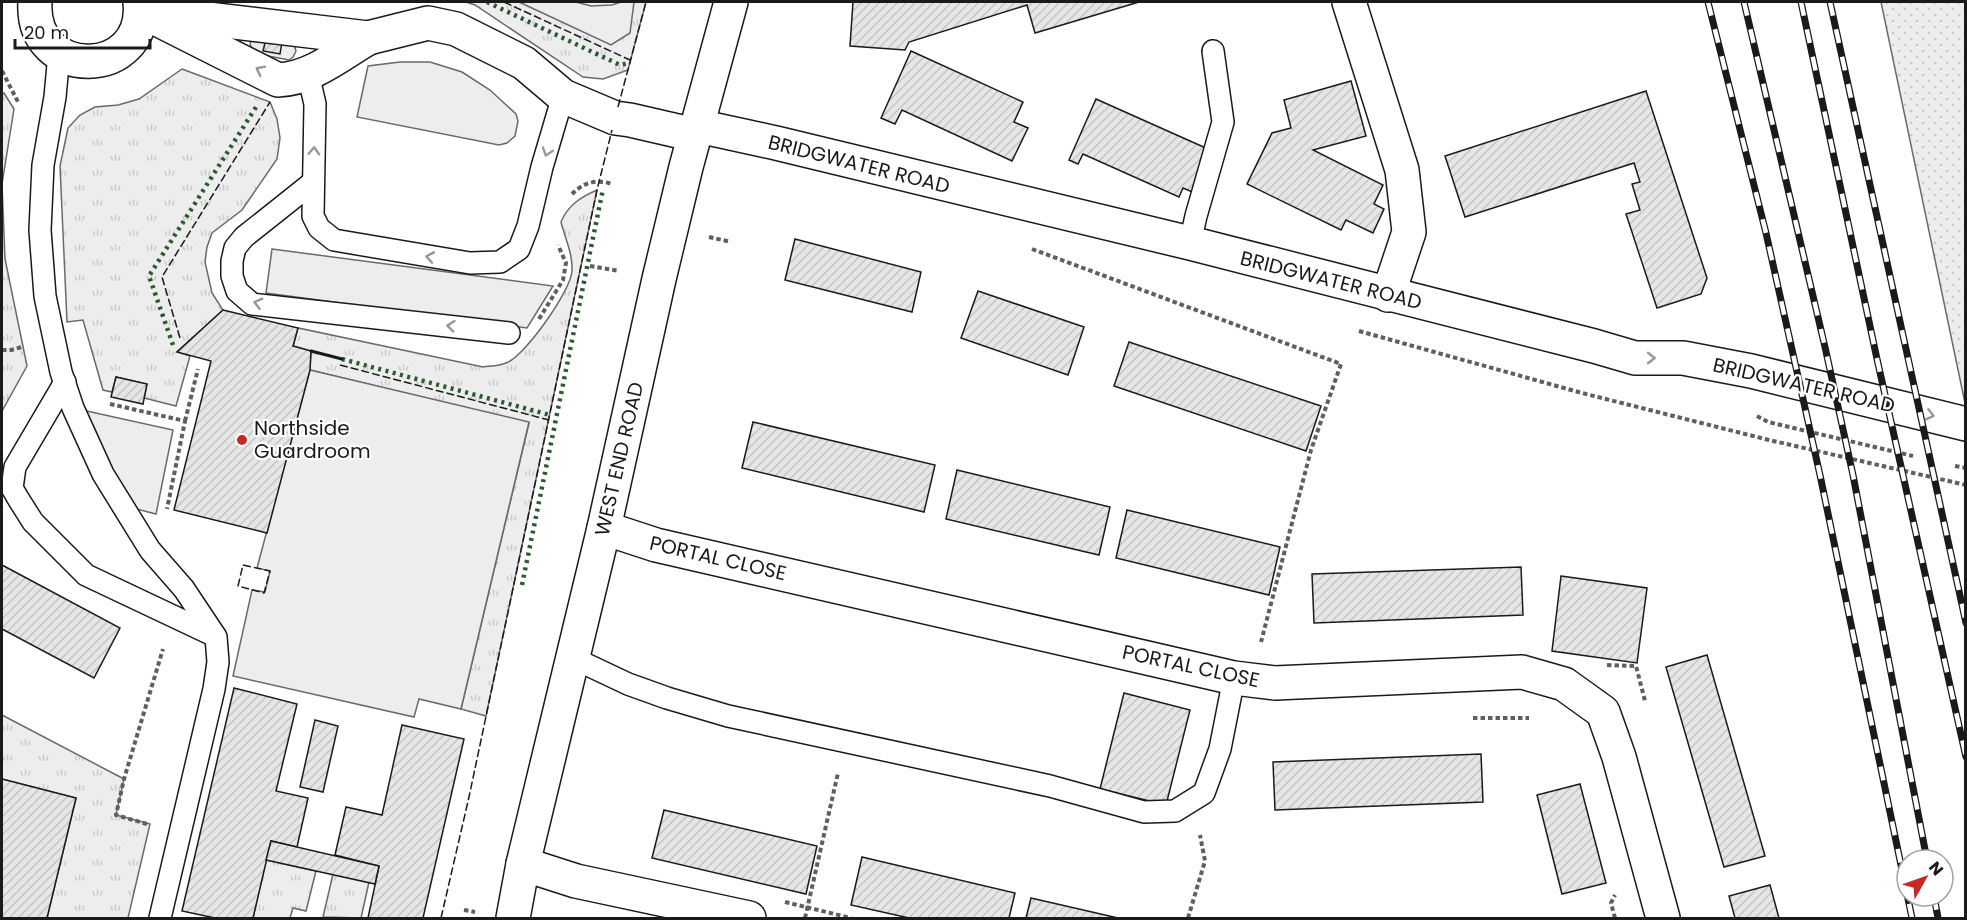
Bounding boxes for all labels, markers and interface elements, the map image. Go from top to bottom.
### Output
scale bar [15,12,150,50]
text: 20 m [24,20,69,45]
one-way arrow [255,66,266,78]
street label: BRIDGWATER ROAD [765,128,953,200]
one-way arrow [542,146,554,157]
one-way arrow [308,147,321,156]
street label: BRIDGWATER ROAD [1237,244,1425,316]
one-way arrow [426,251,435,263]
one-way arrow [253,298,264,310]
one-way arrow [447,320,456,333]
street label: BRIDGWATER ROAD [1710,350,1898,420]
one-way arrow [1647,352,1656,364]
street label: WEST END ROAD [588,379,650,539]
one-way arrow [1925,407,1935,420]
place label: Northside Guardroom [254,414,371,465]
marker: Northside Guardroom [235,433,249,447]
street label: PORTAL CLOSE [647,529,789,587]
street label: PORTAL CLOSE [1120,638,1262,694]
north arrow [1895,848,1955,908]
text: N [1923,857,1949,881]

